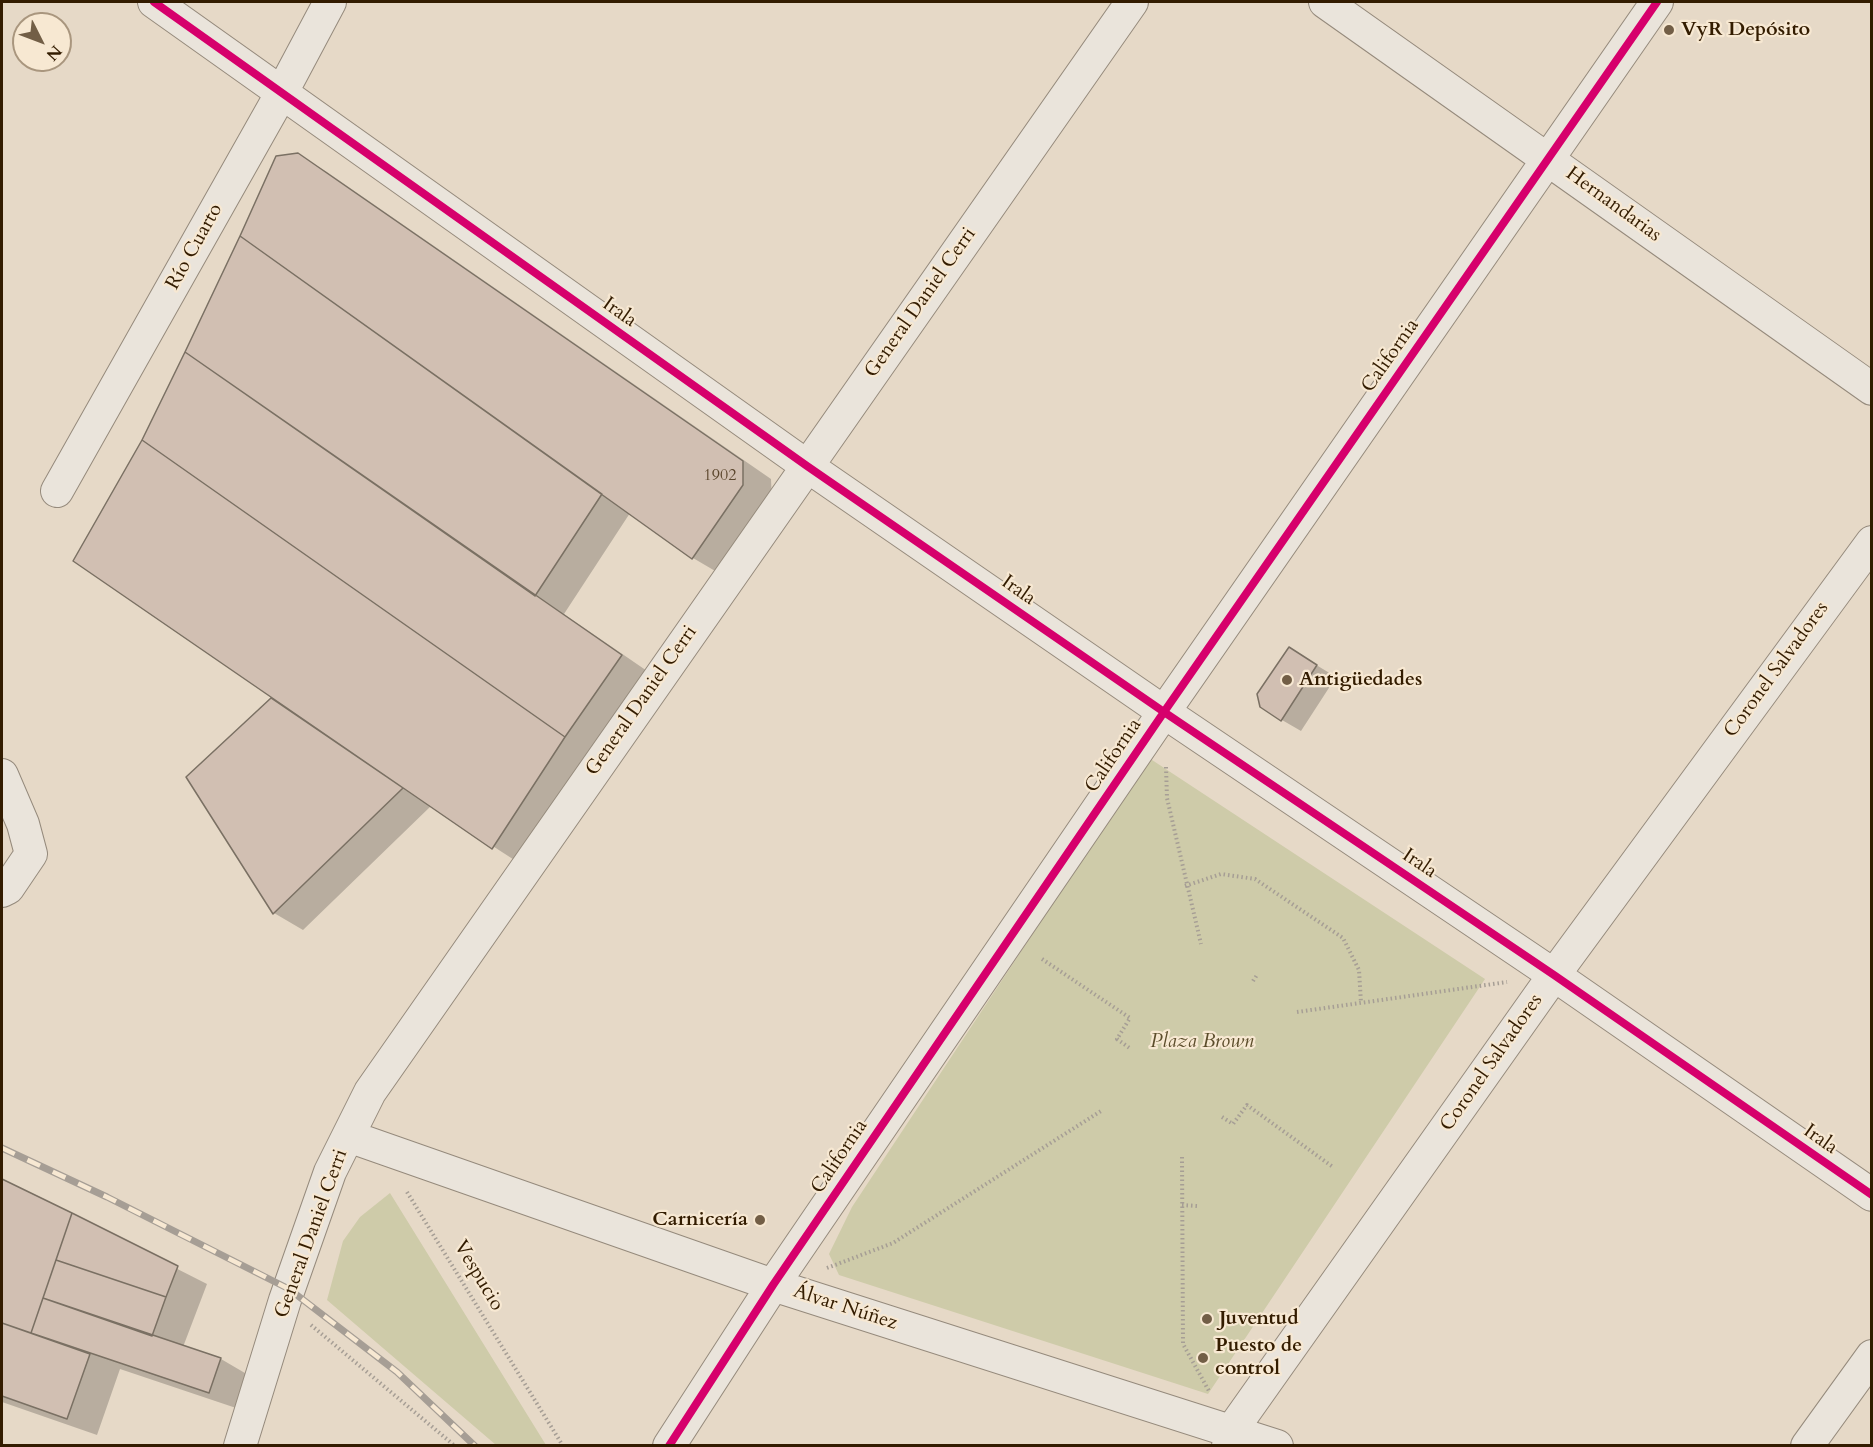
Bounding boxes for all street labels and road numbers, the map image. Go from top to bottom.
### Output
street label: Hernandarias [1561,162,1665,248]
street label: Río Cuarto [161,200,229,294]
street label: General Daniel Cerri [860,223,982,383]
street label: Irala [597,293,641,333]
street label: California [1357,315,1425,397]
street label: Irala [996,571,1040,611]
street label: Coronel Salvadores [1720,597,1834,743]
street label: General Daniel Cerri [581,621,703,781]
street label: California [1080,714,1148,798]
street label: Irala [1397,844,1441,884]
street label: Coronel Salvadores [1436,990,1548,1136]
street label: California [806,1115,874,1199]
street label: Irala [1798,1120,1842,1160]
street label: General Daniel Cerri [270,1146,354,1322]
street label: Vespucio [448,1237,508,1315]
street label: Álvar Núñez [790,1280,900,1336]

